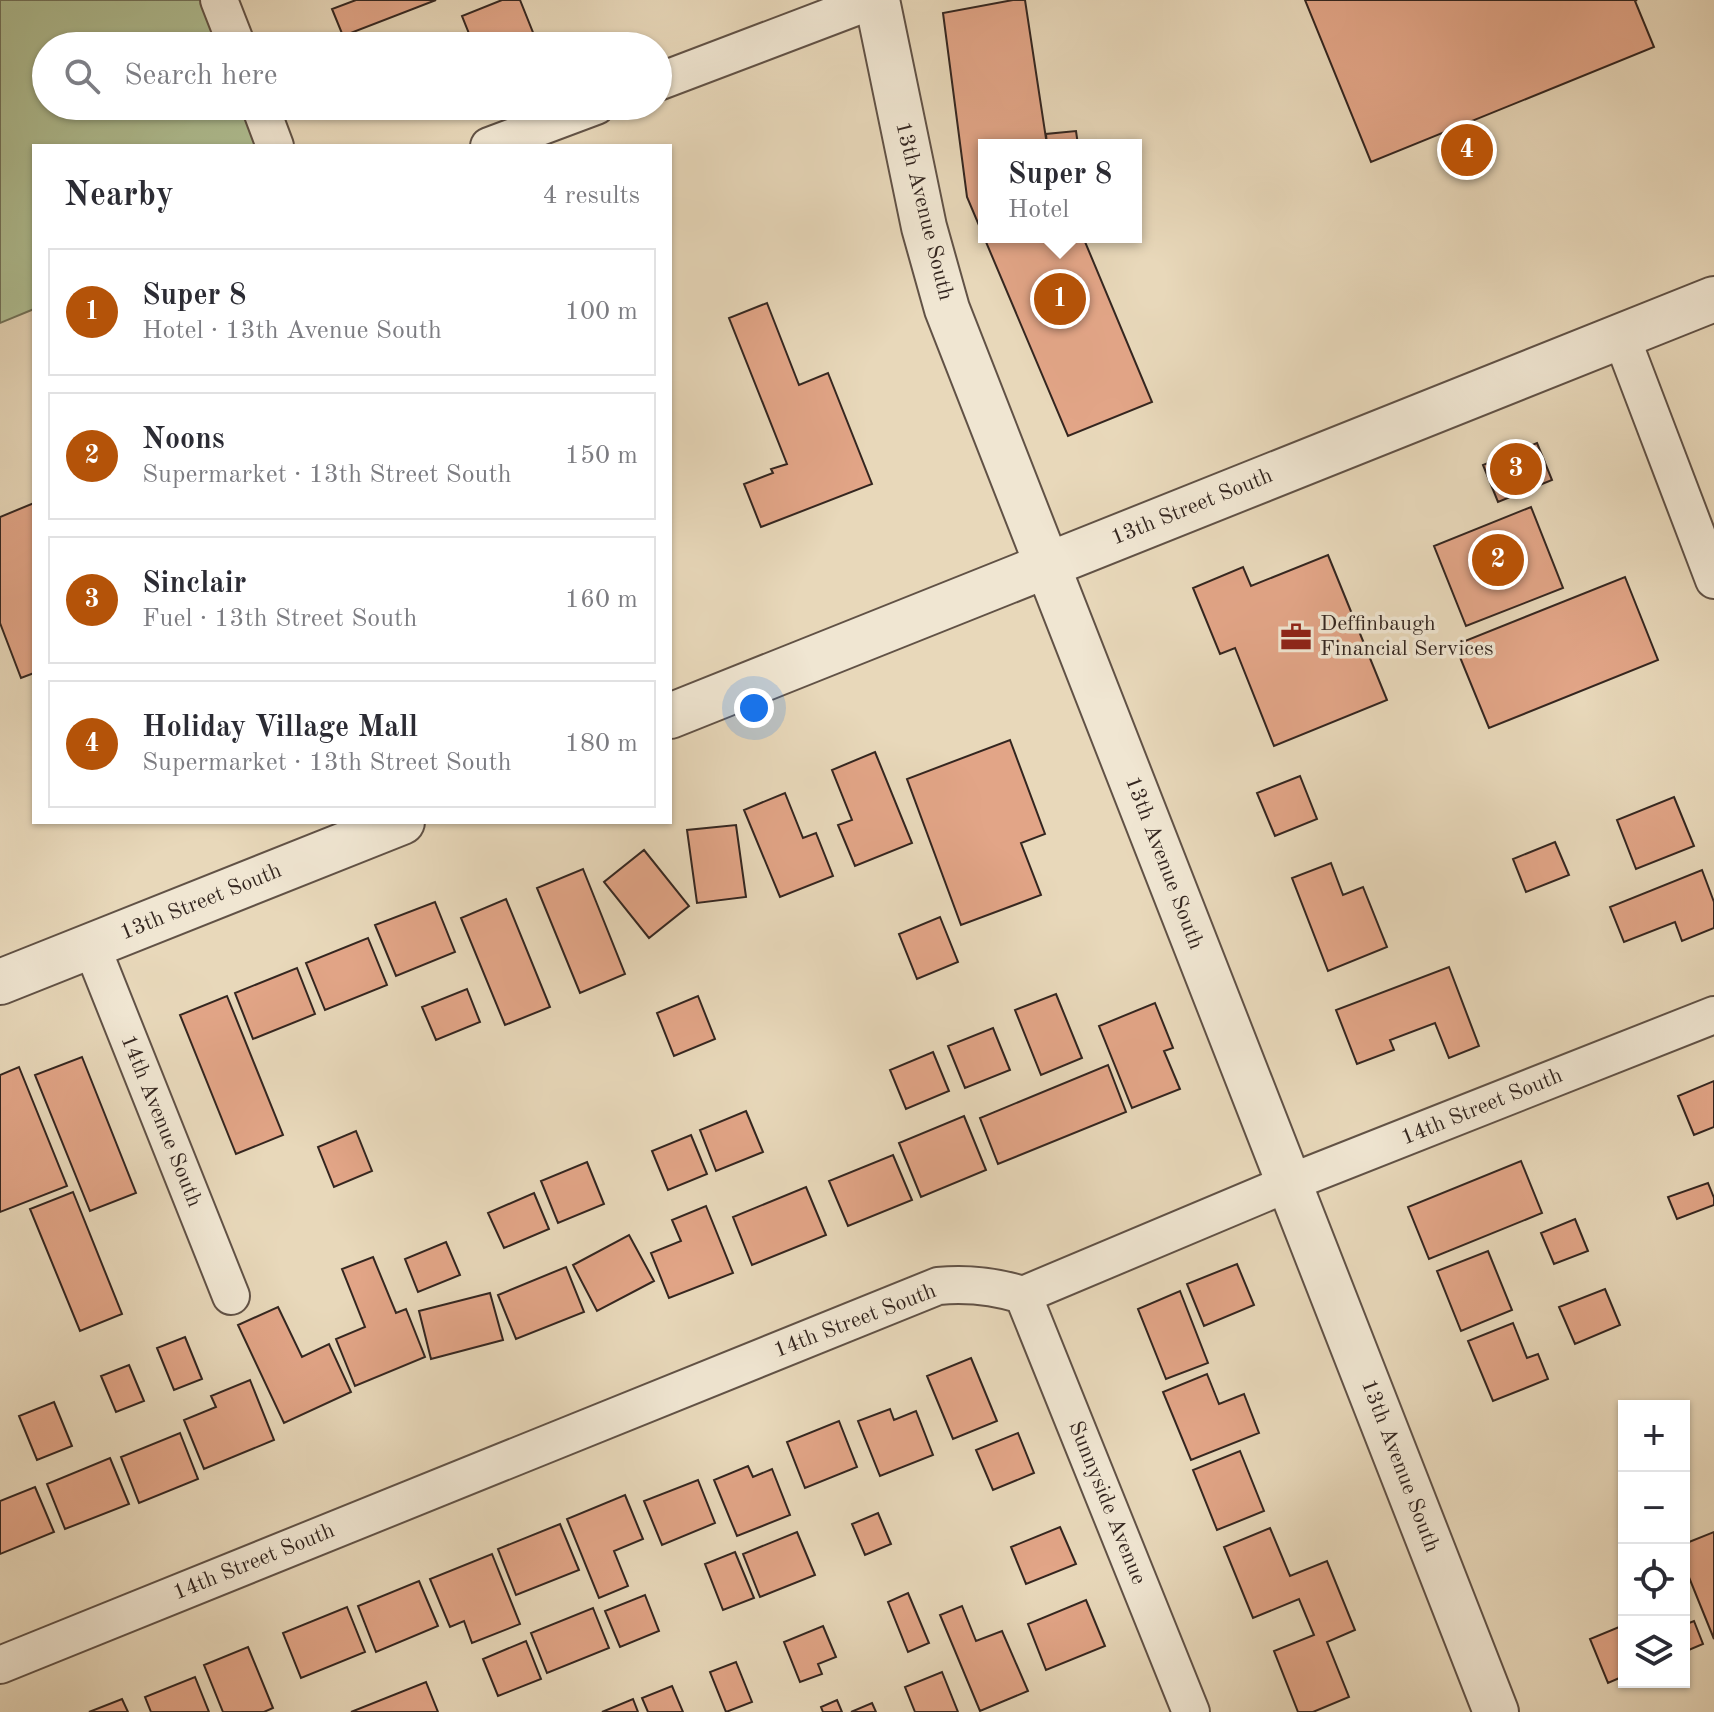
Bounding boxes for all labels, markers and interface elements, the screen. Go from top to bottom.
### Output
search box [32,32,672,120]
icon: search [60,54,104,98]
text: Search here [124,61,278,91]
street label: 13th Avenue South [891,119,957,303]
pin: 4 [1441,120,1493,180]
popup [978,139,1142,243]
text: Super 8 [1008,160,1112,190]
text: Nearby [64,179,174,213]
text: 4 results [542,183,640,209]
text: Hotel [1008,197,1069,223]
pin: 1 [1034,269,1086,329]
text: Super 8 [142,281,246,311]
text: 1 [84,299,100,325]
text: 100 m [565,299,638,325]
text: Hotel · 13th Avenue South [142,318,442,344]
text: Noons [142,425,225,455]
pin: 3 [1490,439,1542,499]
text: 2 [84,443,100,469]
text: 150 m [565,443,638,469]
text: Supermarket · 13th Street South [142,462,512,488]
street label: 13th Street South [1108,465,1276,549]
pin: 2 [1472,530,1524,590]
text: Sinclair [142,569,247,599]
text: 3 [84,587,100,613]
text: 160 m [565,587,638,613]
text: Fuel · 13th Street South [142,606,417,632]
place label: Deffinbaugh Financial Services [1320,613,1494,660]
office icon: Deffinbaugh Financial Services [1279,620,1313,654]
your location [734,688,774,728]
text: Holiday Village Mall [142,713,418,743]
text: 4 [84,731,100,757]
text: 180 m [565,731,638,757]
text: Supermarket · 13th Street South [142,750,512,776]
street label: 13th Avenue South [1121,773,1207,953]
street label: 13th Street South [117,860,285,944]
street label: 14th Avenue South [116,1032,206,1210]
street label: 14th Street South [1398,1065,1566,1149]
street label: 14th Street South [771,1280,939,1362]
street label: 13th Avenue South [1357,1376,1443,1556]
map controls [1618,1400,1690,1688]
button: + [1618,1400,1690,1472]
street label: Sunnyside Avenue [1064,1418,1150,1588]
button: − [1618,1472,1690,1544]
street label: 14th Street South [170,1520,338,1604]
button: locate [1618,1544,1690,1616]
button: layers [1618,1616,1690,1688]

